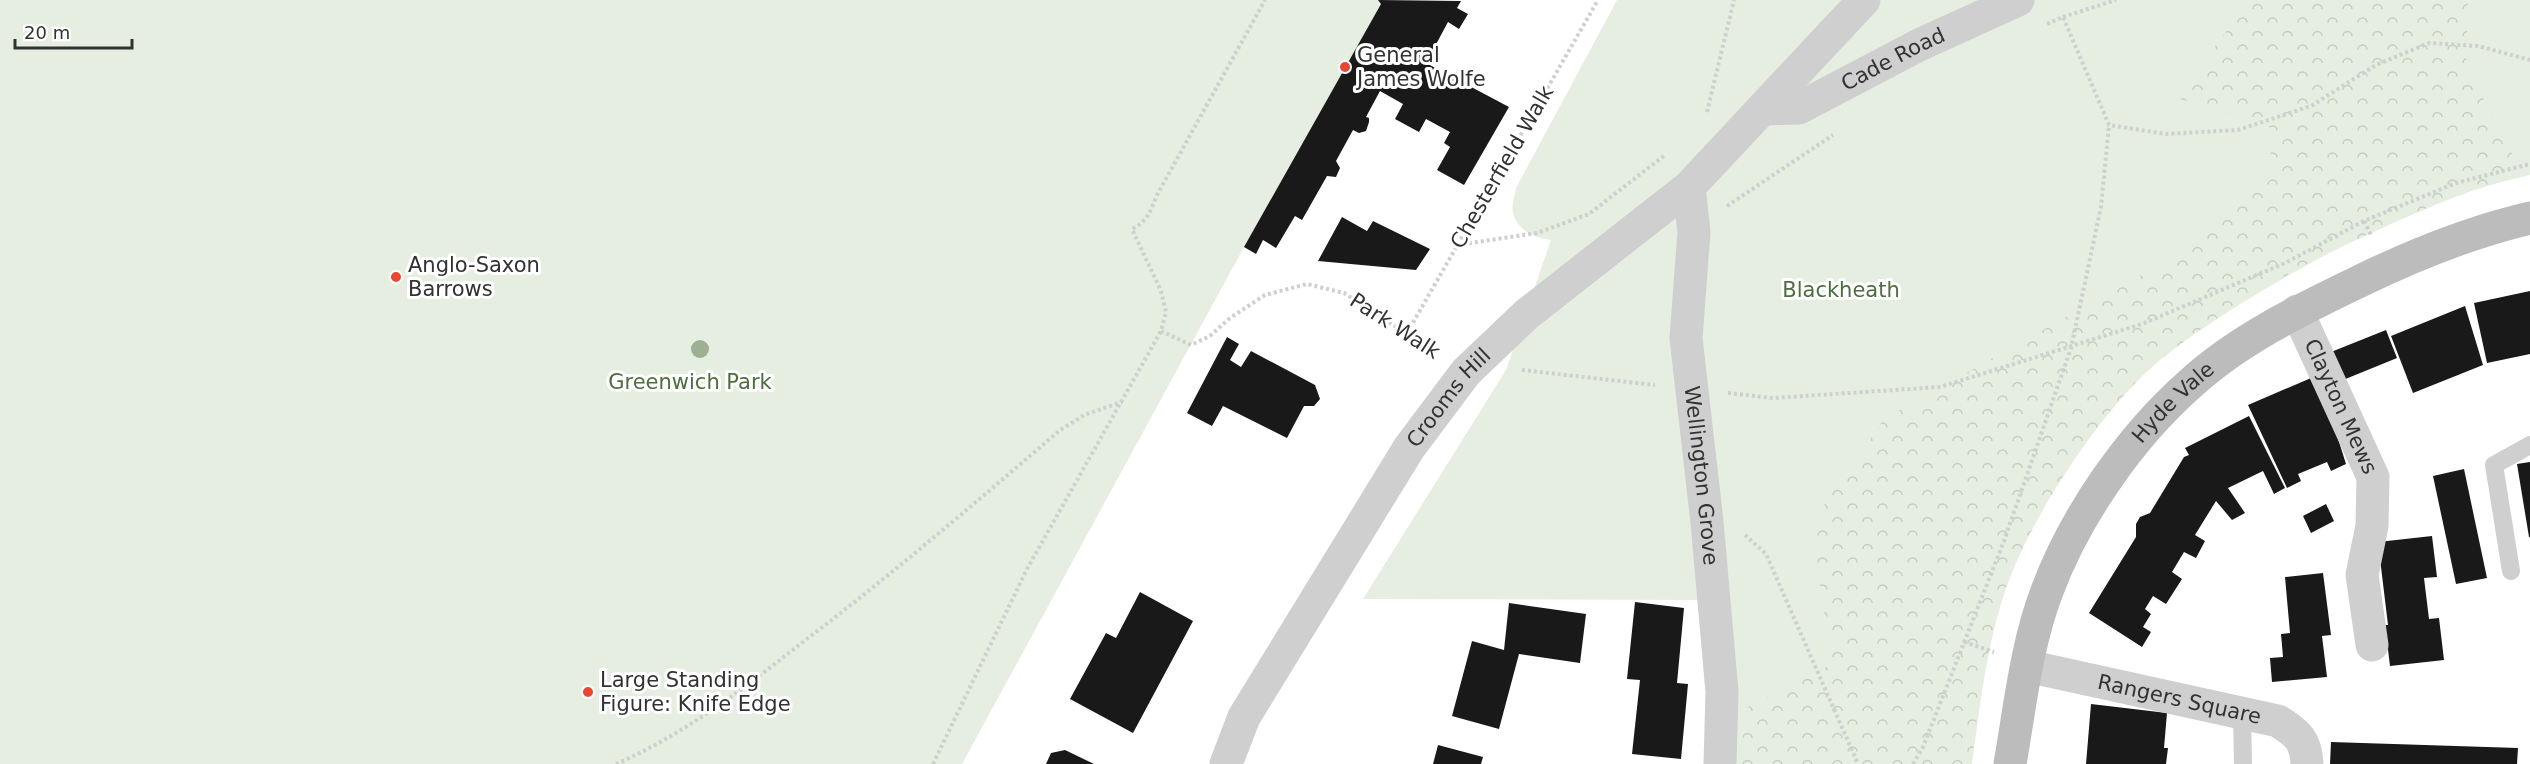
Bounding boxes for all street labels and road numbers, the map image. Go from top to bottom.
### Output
street label: Cade Road [1837,23,1949,96]
street label: Chesterfield Walk [1446,81,1559,253]
street label: Park Walk [1346,288,1445,364]
street label: Clayton Mews [2299,335,2382,478]
street label: Crooms Hill [1402,343,1495,452]
street label: Hyde Vale [2127,357,2219,448]
street label: Wellington Grove [1680,385,1723,566]
street label: Rangers Square [2095,670,2263,729]

